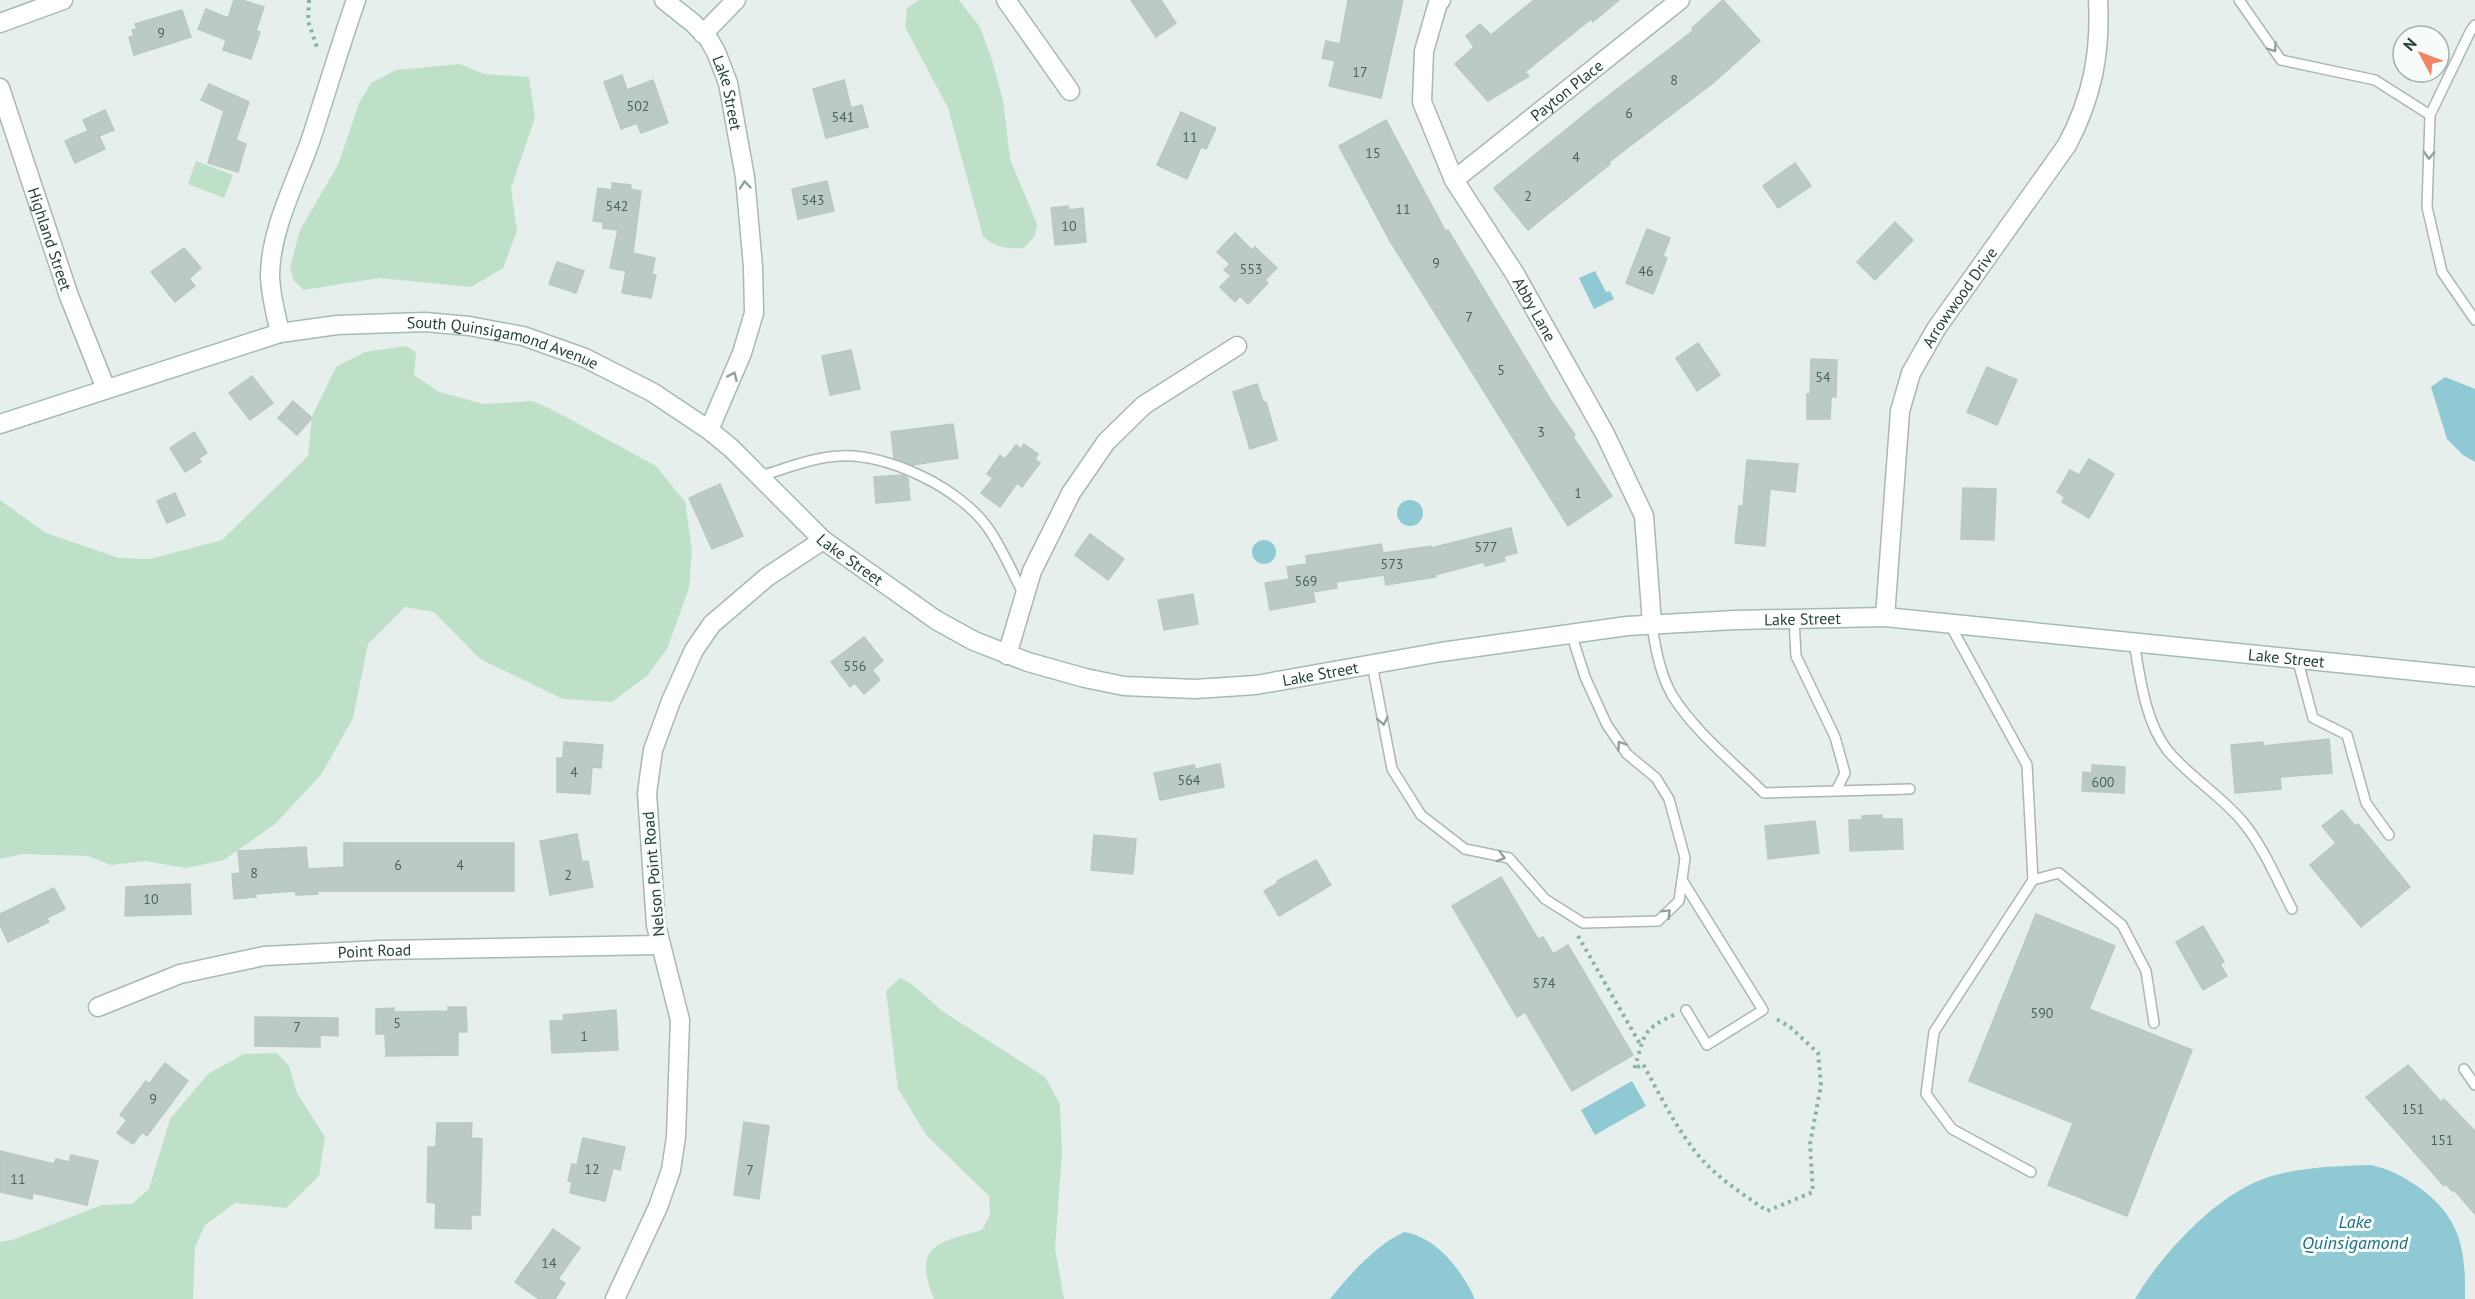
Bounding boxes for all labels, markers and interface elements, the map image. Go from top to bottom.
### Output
house number: 9 [157,24,165,42]
north arrow [2391,24,2451,84]
text: N [2399,34,2421,55]
one-way arrow [2266,41,2277,52]
street label: Lake Street [708,52,746,132]
street label: Payton Place [1526,55,1607,125]
house number: 17 [1352,63,1368,81]
house number: 8 [1670,71,1678,89]
house number: 502 [627,97,649,115]
house number: 6 [1625,104,1633,122]
house number: 541 [832,108,854,126]
house number: 11 [1182,128,1198,146]
house number: 15 [1365,144,1381,162]
house number: 4 [1572,148,1580,166]
one-way arrow [2423,151,2435,160]
one-way arrow [739,181,752,190]
street label: Highland Street [24,185,77,294]
house number: 2 [1524,187,1532,205]
house number: 543 [802,191,824,209]
house number: 542 [606,197,628,215]
house number: 11 [1395,200,1411,218]
house number: 10 [1061,217,1077,235]
street label: Arrowwood Drive [1918,243,2001,351]
house number: 9 [1432,254,1440,272]
house number: 553 [1240,260,1262,278]
house number: 46 [1638,262,1654,280]
street label: Abby Lane [1509,274,1561,345]
house number: 7 [1465,308,1473,326]
street label: South Quinsigamond Avenue [406,312,602,373]
house number: 5 [1497,361,1505,379]
house number: 54 [1815,368,1831,386]
one-way arrow [725,372,737,383]
house number: 3 [1537,423,1545,441]
house number: 1 [1574,484,1582,502]
street label: Lake Street [812,529,888,590]
house number: 577 [1475,538,1497,556]
house number: 573 [1381,555,1403,573]
house number: 569 [1295,572,1317,590]
street label: Lake Street [1764,608,1842,629]
street label: Lake Street [2247,644,2326,672]
house number: 556 [844,657,866,675]
street label: Lake Street [1281,657,1360,690]
one-way arrow [1376,716,1389,726]
one-way arrow [1617,741,1628,752]
house number: 4 [570,763,578,781]
house number: 564 [1178,771,1201,789]
house number: 600 [2092,773,2115,791]
street label: Nelson Point Road [638,811,668,937]
one-way arrow [1495,850,1506,862]
house number: 6 [394,856,402,874]
house number: 4 [456,856,464,874]
house number: 8 [250,864,258,882]
house number: 2 [564,866,572,884]
house number: 10 [143,890,159,908]
one-way arrow [1659,910,1670,921]
street label: Point Road [337,939,412,962]
house number: 574 [1533,974,1556,992]
house number: 590 [2031,1004,2054,1022]
house number: 5 [393,1014,401,1032]
house number: 7 [293,1018,301,1036]
house number: 1 [580,1027,588,1045]
house number: 9 [149,1090,157,1108]
house number: 151 [2402,1100,2424,1118]
house number: 151 [2431,1131,2453,1149]
house number: 12 [584,1160,600,1178]
house number: 7 [746,1161,754,1179]
house number: 11 [10,1170,26,1188]
water label: Lake Quinsigamond [2302,1210,2409,1254]
house number: 14 [541,1254,557,1272]

